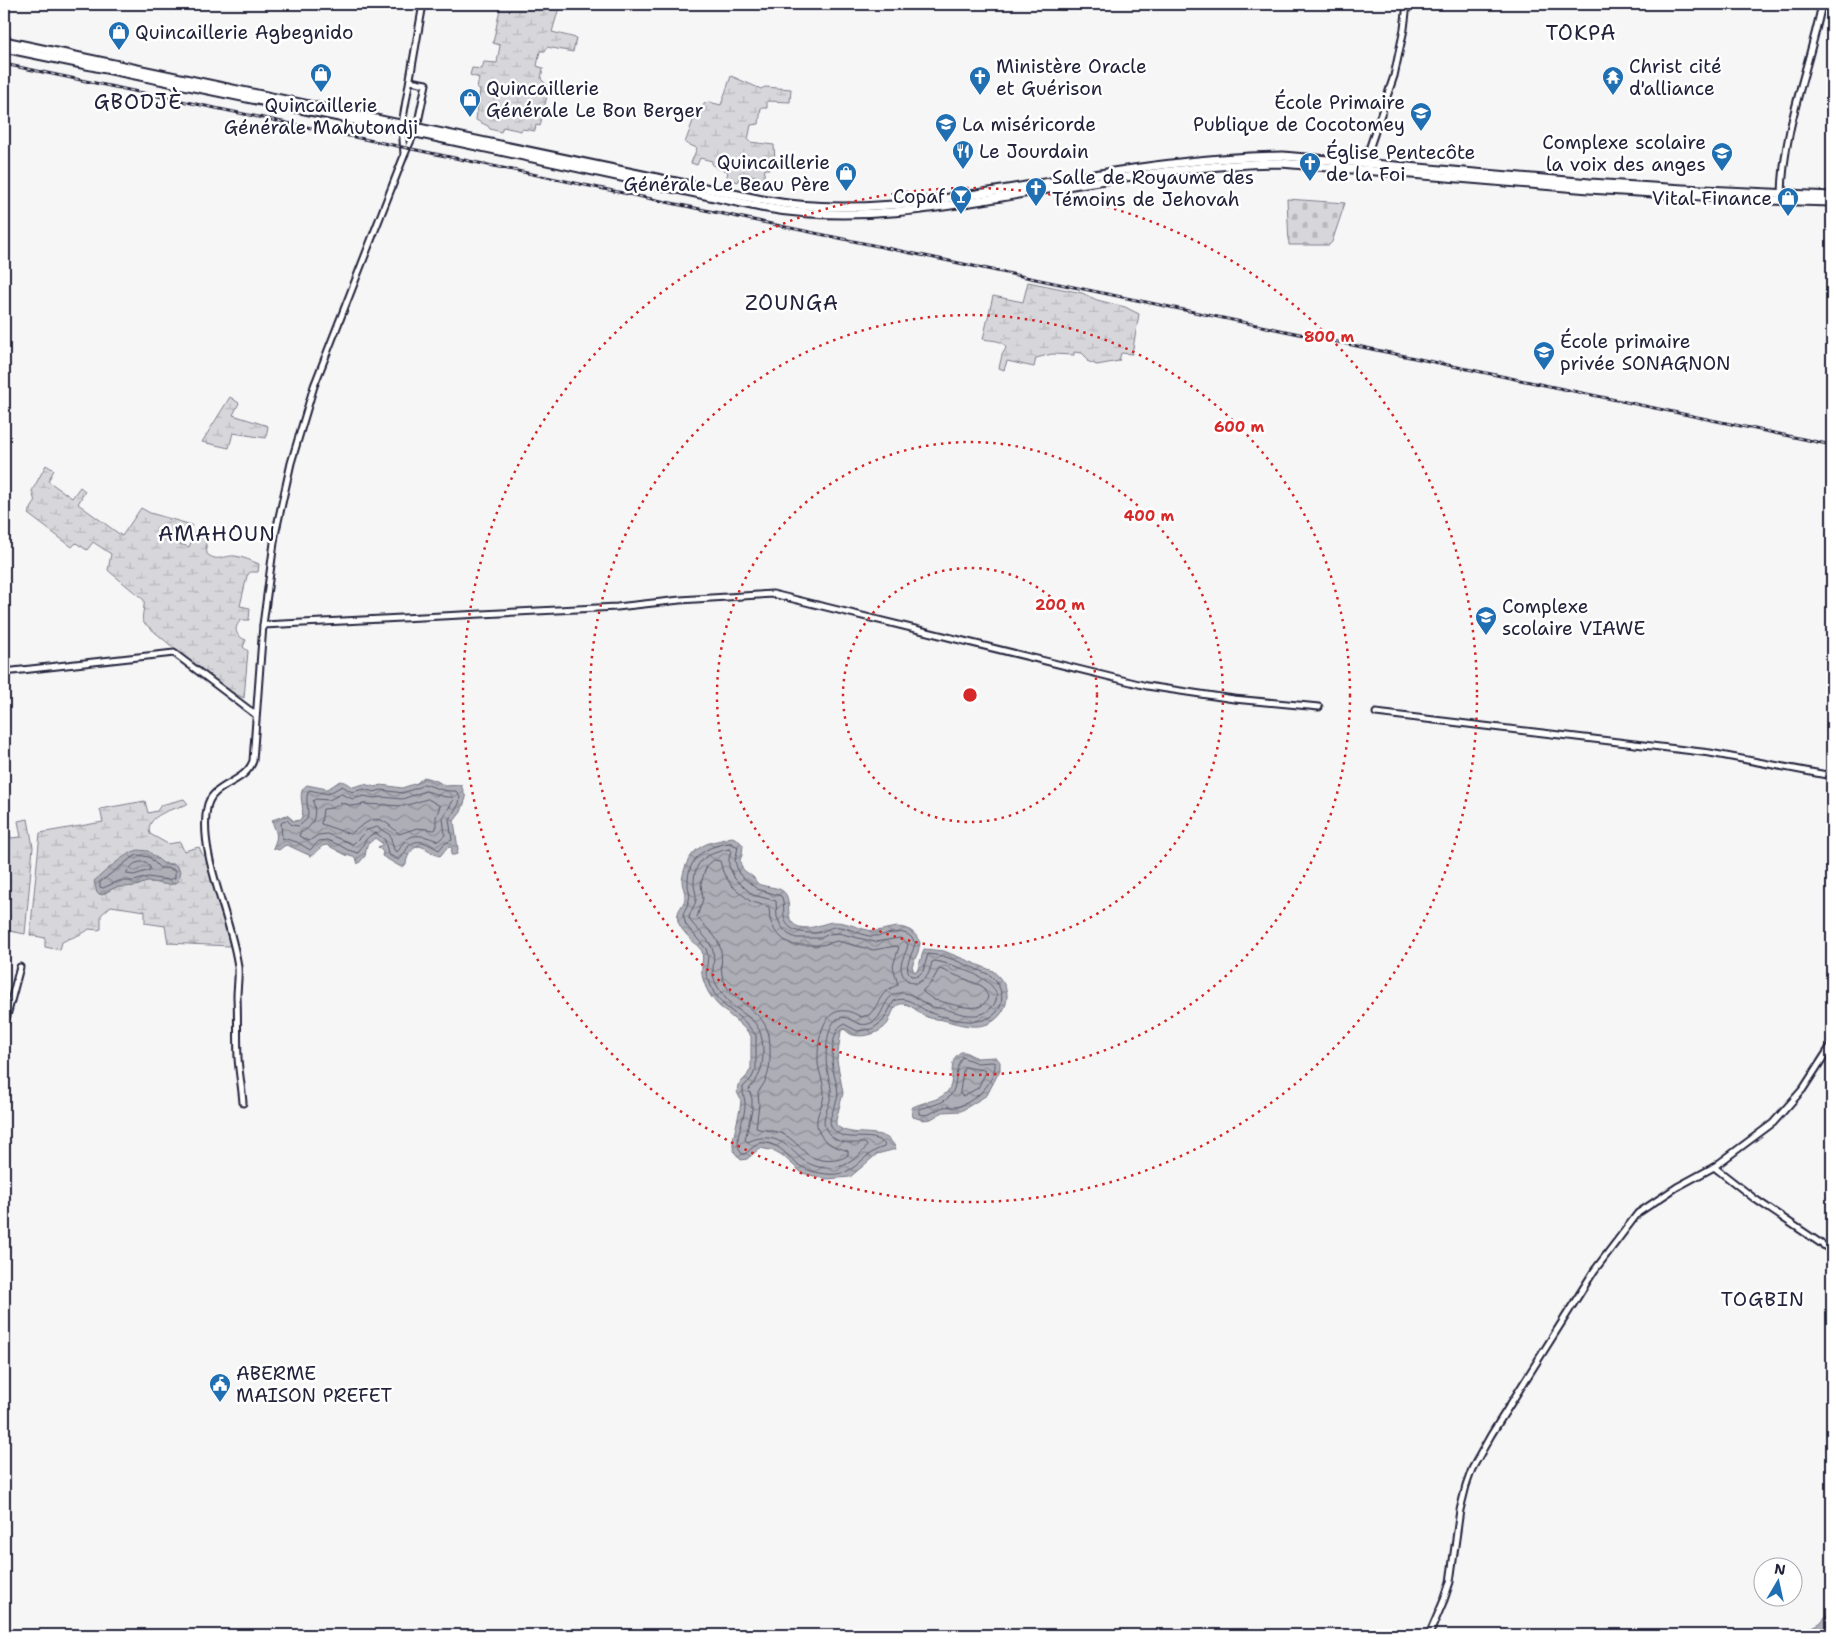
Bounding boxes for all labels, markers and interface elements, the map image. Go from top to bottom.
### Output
district label: TOKPA [1545,19,1617,47]
shop icon: Quincaillerie Agbegnido [107,20,131,51]
place label: Quincaillerie Agbegnido [135,20,353,45]
place label: Ministère Oracle et Guérison [996,54,1147,101]
place label: Christ cité d'alliance [1629,54,1722,101]
shop icon: Quincaillerie Générale Mahutondji [309,62,333,93]
church icon: Ministère Oracle et Guérison [968,65,992,96]
temple icon: Christ cité d'alliance [1601,65,1625,96]
place label: Quincaillerie Générale Le Bon Berger [486,76,704,123]
district label: GBODJÈ [94,87,182,116]
shop icon: Quincaillerie Générale Le Bon Berger [458,87,482,118]
place label: École Primaire Publique de Cocotomey [1193,89,1405,137]
place label: Quincaillerie Générale Mahutondji [224,93,418,140]
school or university icon: École Primaire Publique de Cocotomey [1409,101,1433,132]
school or university icon: La miséricorde [934,112,958,143]
place label: La miséricorde [962,112,1096,137]
place label: Complexe scolaire la voix des anges [1542,130,1706,177]
restaurant icon: Le Jourdain [951,139,975,170]
place label: Le Jourdain [979,139,1089,164]
place label: Église Pentecôte de la Foi [1326,139,1475,187]
school or university icon: Complexe scolaire la voix des anges [1710,141,1734,172]
place label: Quincaillerie Générale Le Beau Père [623,150,830,197]
church icon: Église Pentecôte de la Foi [1298,151,1322,182]
shop icon: Quincaillerie Générale Le Beau Père [834,161,858,192]
place label: Salle de Royaume des Témoins de Jehovah [1052,165,1254,212]
church icon: Salle de Royaume des Témoins de Jehovah [1024,176,1048,207]
place label: Copaf [893,184,946,209]
bar icon: Copaf [949,184,973,215]
place label: Vital Finance [1652,186,1772,211]
shop icon: Vital Finance [1776,186,1800,217]
district label: ZOUNGA [745,289,839,317]
text: 800 m [1304,327,1354,347]
place label: École primaire privée SONAGNON [1560,328,1730,376]
school or university icon: École primaire privée SONAGNON [1532,340,1556,371]
text: 600 m [1214,417,1264,437]
text: 400 m [1124,506,1174,526]
district label: AMAHOUN [158,520,276,548]
place label: Complexe scolaire VIAWE [1502,594,1645,641]
text: 200 m [1035,595,1085,615]
school or university icon: Complexe scolaire VIAWE [1474,605,1498,636]
centre of rings [961,686,979,704]
district label: TOGBIN [1721,1286,1805,1312]
place label: ABERME MAISON PREFET [236,1361,392,1408]
public building icon: ABERME MAISON PREFET [208,1372,232,1403]
north arrow [1754,1556,1804,1606]
text: N [1773,1559,1787,1579]

